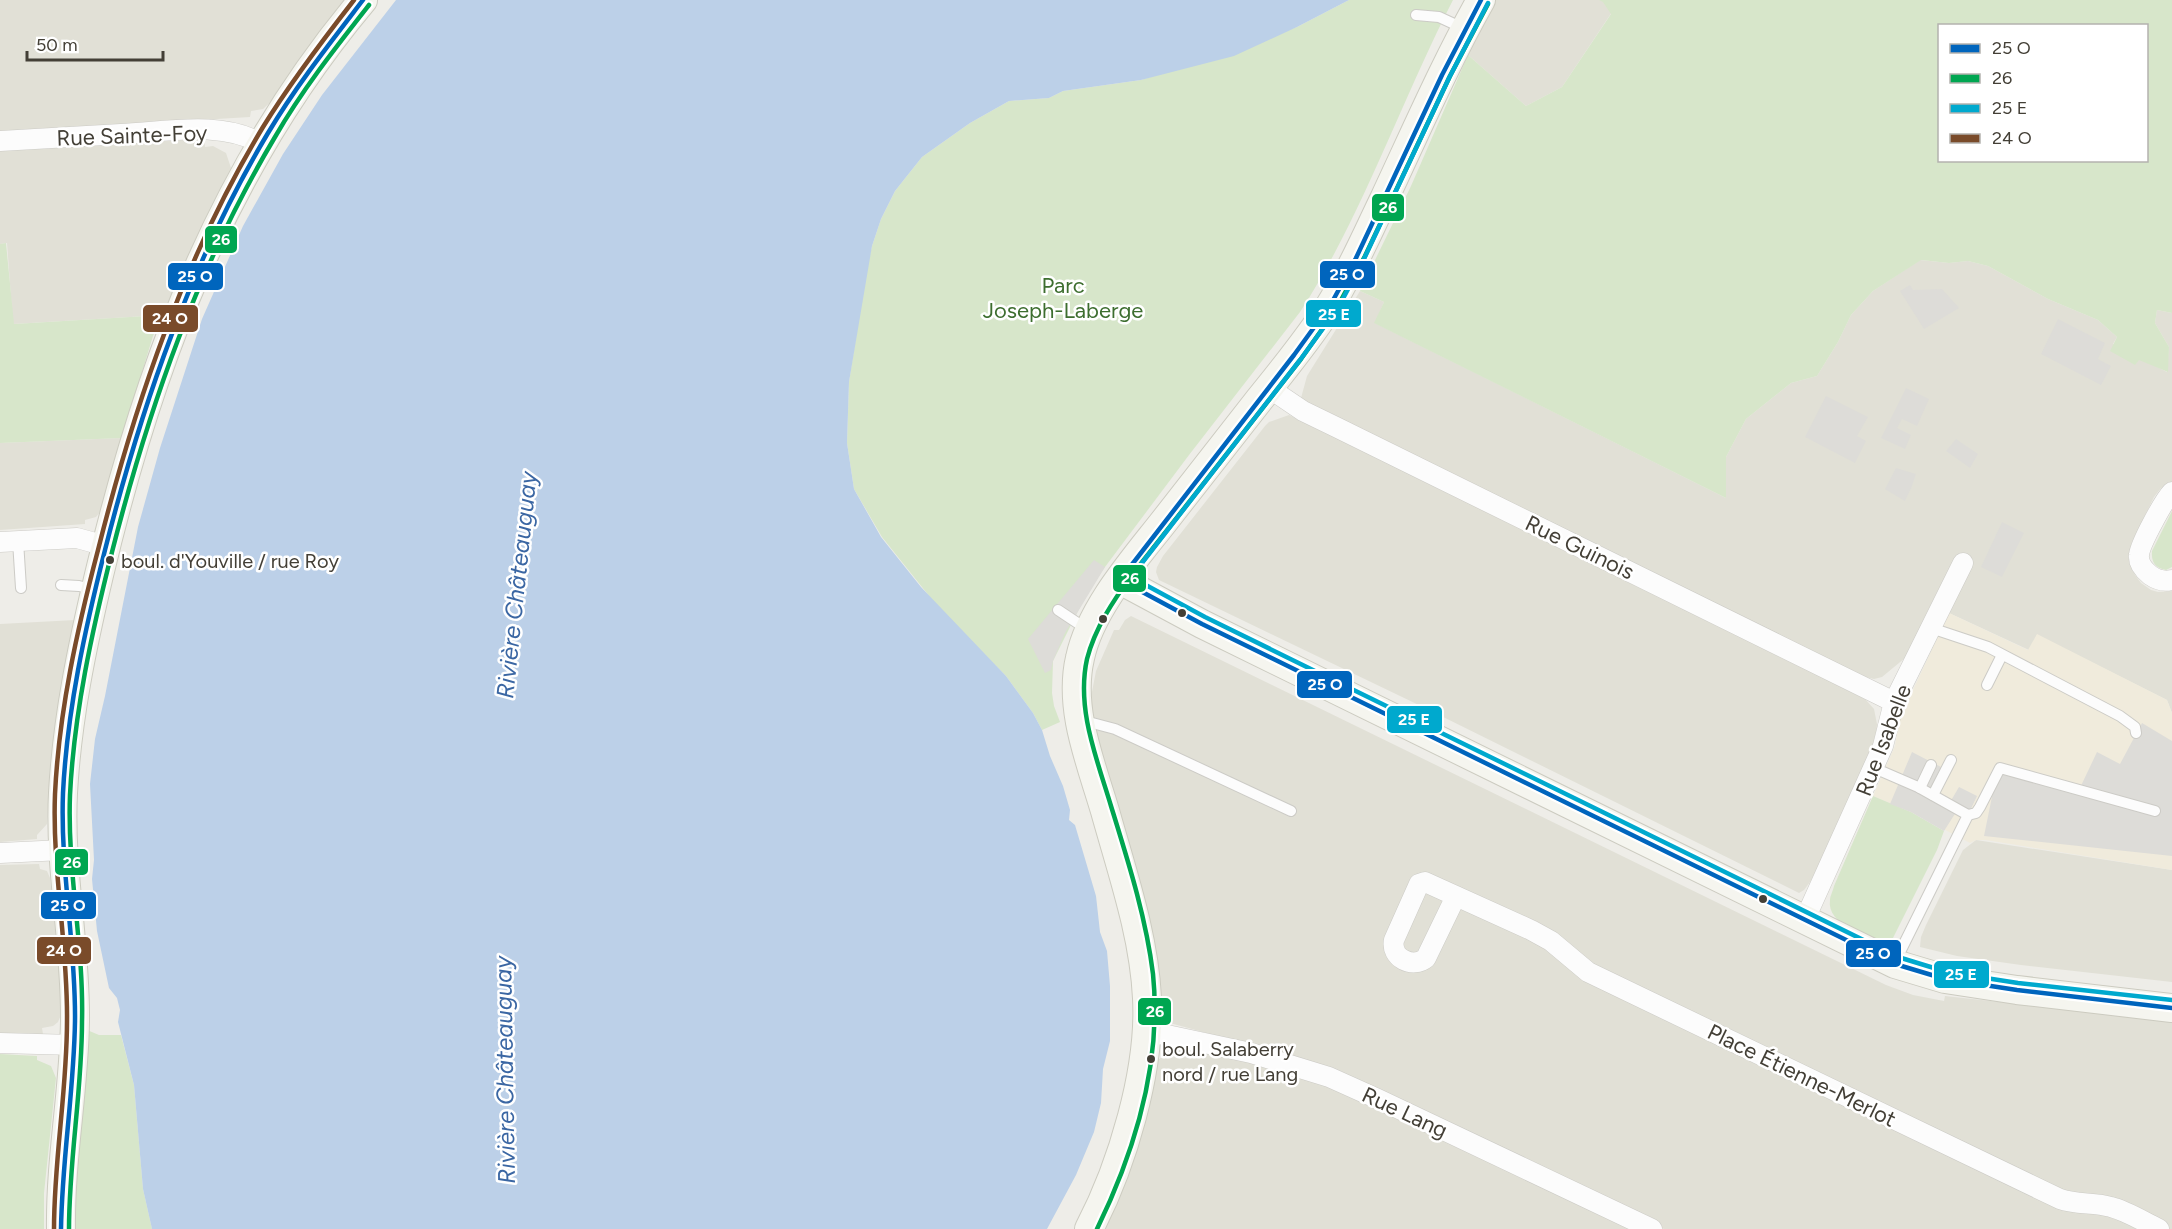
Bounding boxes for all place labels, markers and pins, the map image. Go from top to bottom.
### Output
place label: boul. d'Youville / rue Roy [121,549,339,573]
marker: boul. d'Youville / rue Roy [104,554,116,566]
unlabelled marker [1176,607,1188,619]
unlabelled marker [1097,613,1109,625]
unlabelled marker [1757,893,1769,905]
place label: boul. Salaberry nord / rue Lang [1162,1037,1298,1086]
marker: boul. Salaberry nord / rue Lang [1145,1053,1157,1065]

